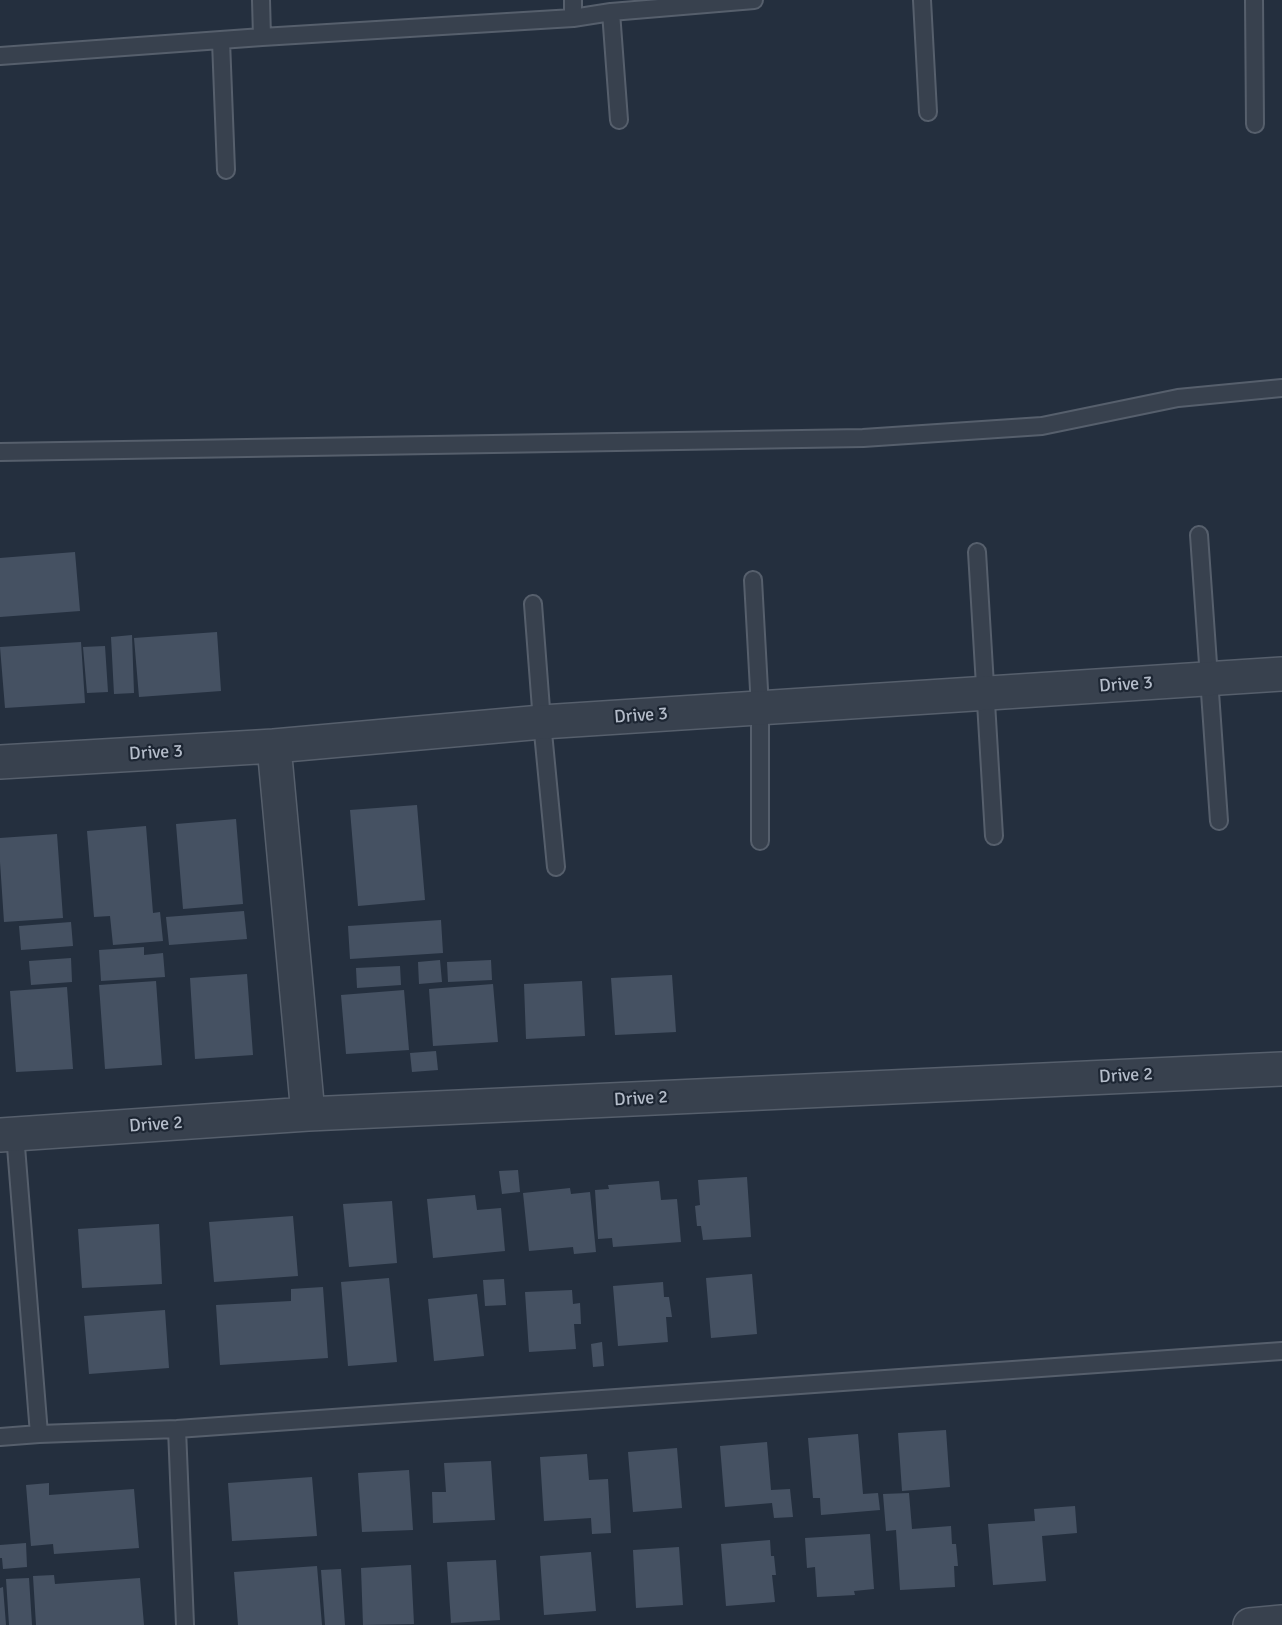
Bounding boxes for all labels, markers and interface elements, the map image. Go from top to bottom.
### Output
street label: Drive 3 [1098,672,1154,698]
street label: Drive 3 [613,703,669,729]
street label: Drive 3 [129,741,183,765]
street label: Drive 2 [1099,1064,1153,1088]
street label: Drive 2 [614,1087,668,1111]
street label: Drive 2 [128,1112,184,1138]

